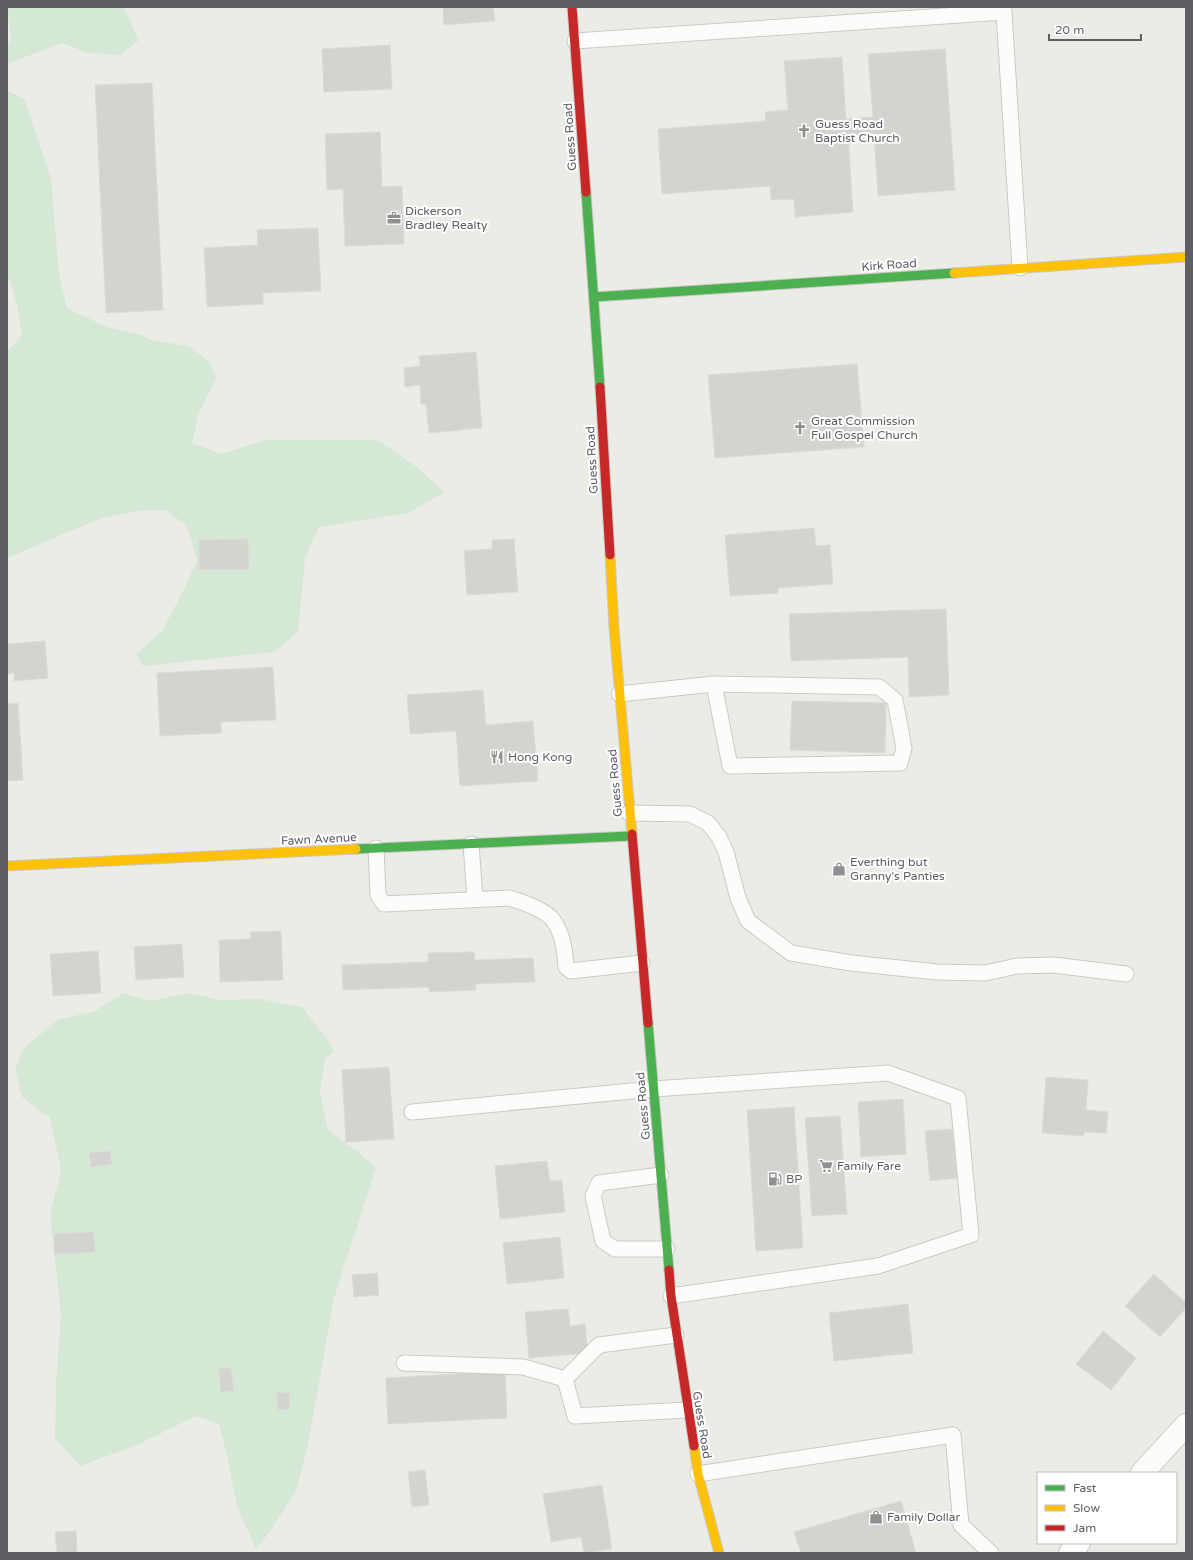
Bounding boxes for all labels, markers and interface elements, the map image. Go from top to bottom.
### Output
scale bar [1049,16,1141,42]
text: 20 m [1055,23,1084,37]
street label: Guess Road [561,103,579,171]
place label: Guess Road Baptist Church [815,117,900,145]
church icon: Guess Road Baptist Church [796,123,812,139]
place label: Dickerson Bradley Realty [405,204,488,232]
office icon: Dickerson Bradley Realty [386,210,402,226]
street label: Kirk Road [861,256,917,274]
place label: Great Commission Full Gospel Church [811,414,918,442]
church icon: Great Commission Full Gospel Church [792,420,808,436]
street label: Guess Road [583,426,601,494]
restaurant icon: Hong Kong [489,749,505,765]
street label: Guess Road [605,749,625,817]
place label: Hong Kong [508,750,572,764]
street label: Fawn Avenue [281,830,357,848]
place label: Everthing but Granny's Panties [850,855,945,883]
shop icon: Everthing but Granny's Panties [831,861,847,877]
street label: Guess Road [633,1072,653,1140]
supermarket icon: Family Fare [818,1158,834,1174]
place label: Family Fare [837,1159,901,1173]
fuel station icon: BP [767,1171,783,1187]
place label: BP [786,1172,802,1186]
street label: Guess Road [690,1390,714,1460]
legend [1037,1472,1177,1544]
text: Fast [1073,1481,1097,1495]
text: Slow [1073,1501,1100,1515]
shop icon: Family Dollar [868,1509,884,1525]
place label: Family Dollar [887,1510,960,1524]
text: Jam [1073,1521,1096,1535]

